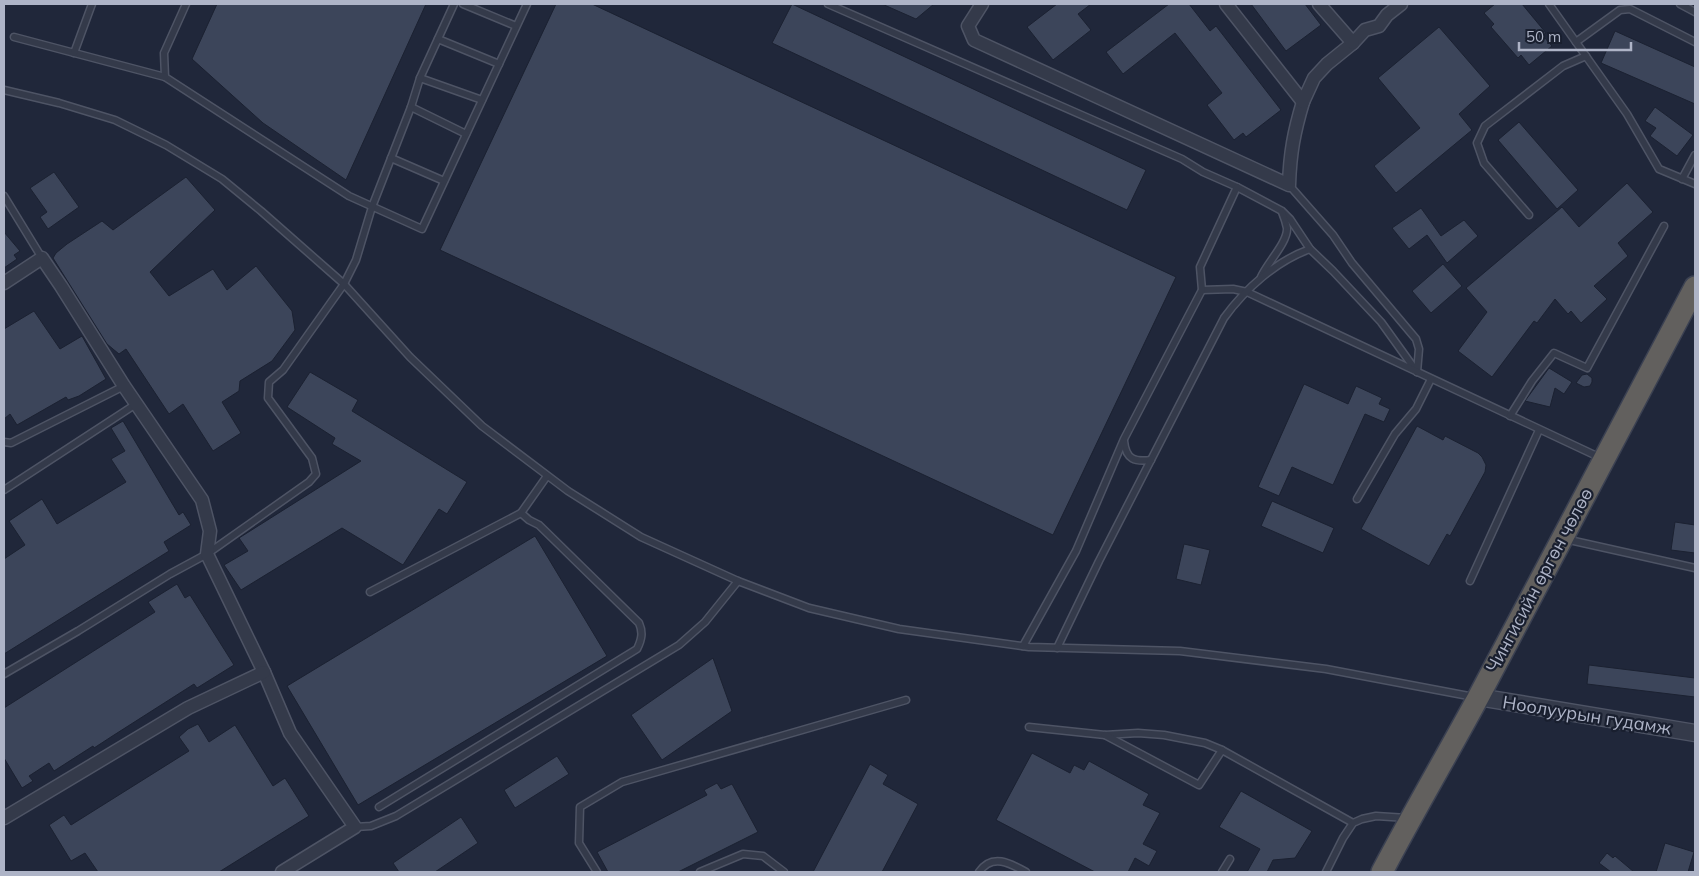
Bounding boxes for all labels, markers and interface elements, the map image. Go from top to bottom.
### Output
scale bar [1519,20,1632,52]
text: 50 m [1526,27,1561,46]
street label: Чингисийн өргөн чөлөө [1481,484,1597,676]
street label: Ноолуурын гудамж [1501,690,1673,740]

